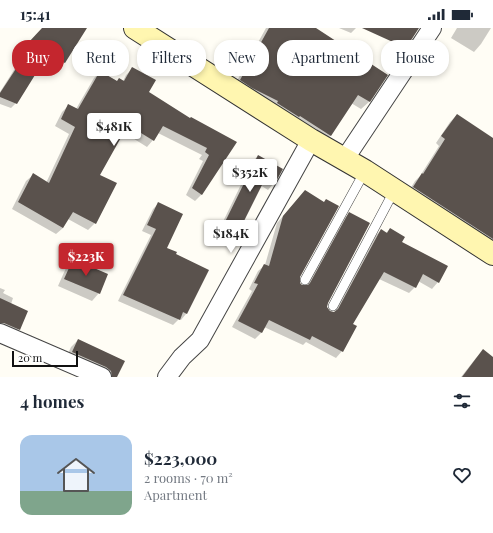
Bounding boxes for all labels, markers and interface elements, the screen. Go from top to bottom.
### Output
text: 15:41 [20,4,50,24]
chip: Buy [12,40,64,76]
chip: Rent [72,40,129,76]
chip: Filters [137,40,206,76]
chip: New [214,40,269,76]
chip: Apartment [277,40,373,76]
chip: House [381,40,449,76]
pin: $481K [86,113,142,147]
text: $481K [96,117,132,134]
pin: $352K [222,159,278,193]
text: $352K [232,163,268,180]
pin: $184K [203,220,259,254]
text: $184K [213,224,249,241]
pin: $223K [58,243,114,277]
text: $223K [68,247,104,264]
scale bar [12,349,78,368]
text: 20 m [18,350,42,365]
text: 4 homes [20,390,84,412]
icon: filters [451,390,473,412]
text: $223,000 [144,447,217,469]
icon: home [52,451,100,499]
icon: heart [451,464,473,486]
text: 2 rooms · 70 m² [144,469,233,486]
text: Apartment [144,486,207,503]

